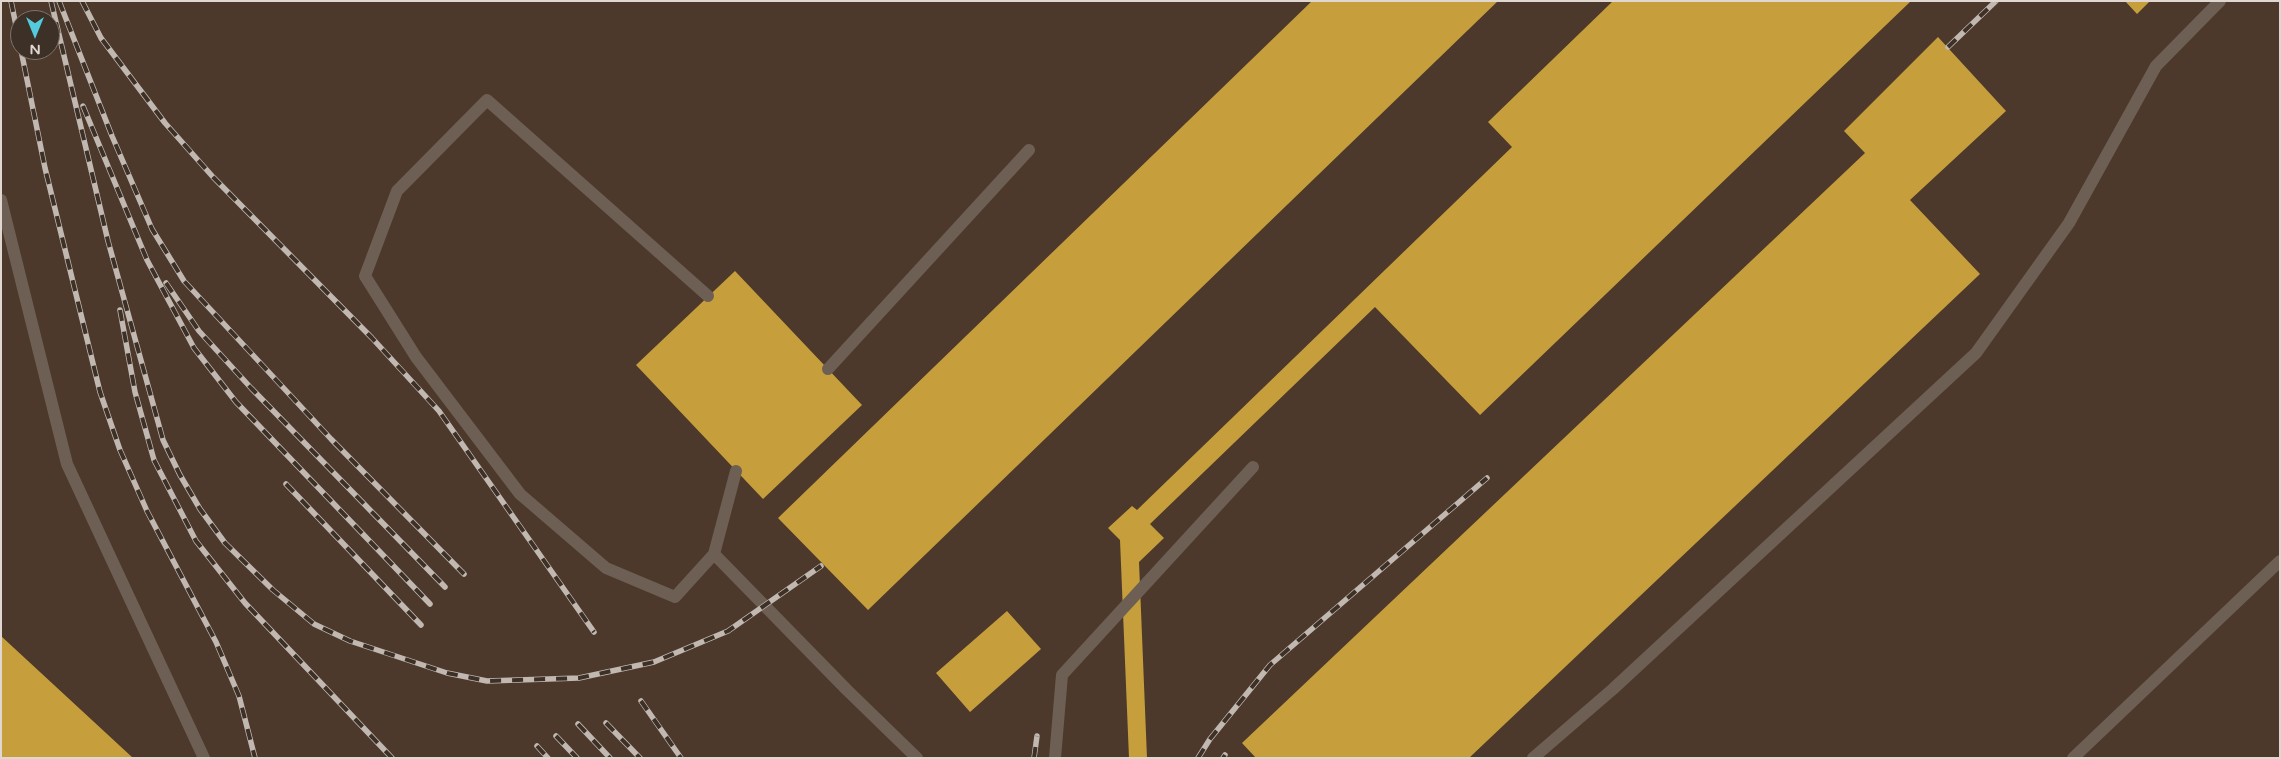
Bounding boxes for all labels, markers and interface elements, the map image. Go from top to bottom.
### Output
north arrow [10,10,60,60]
text: N [29,41,41,58]

